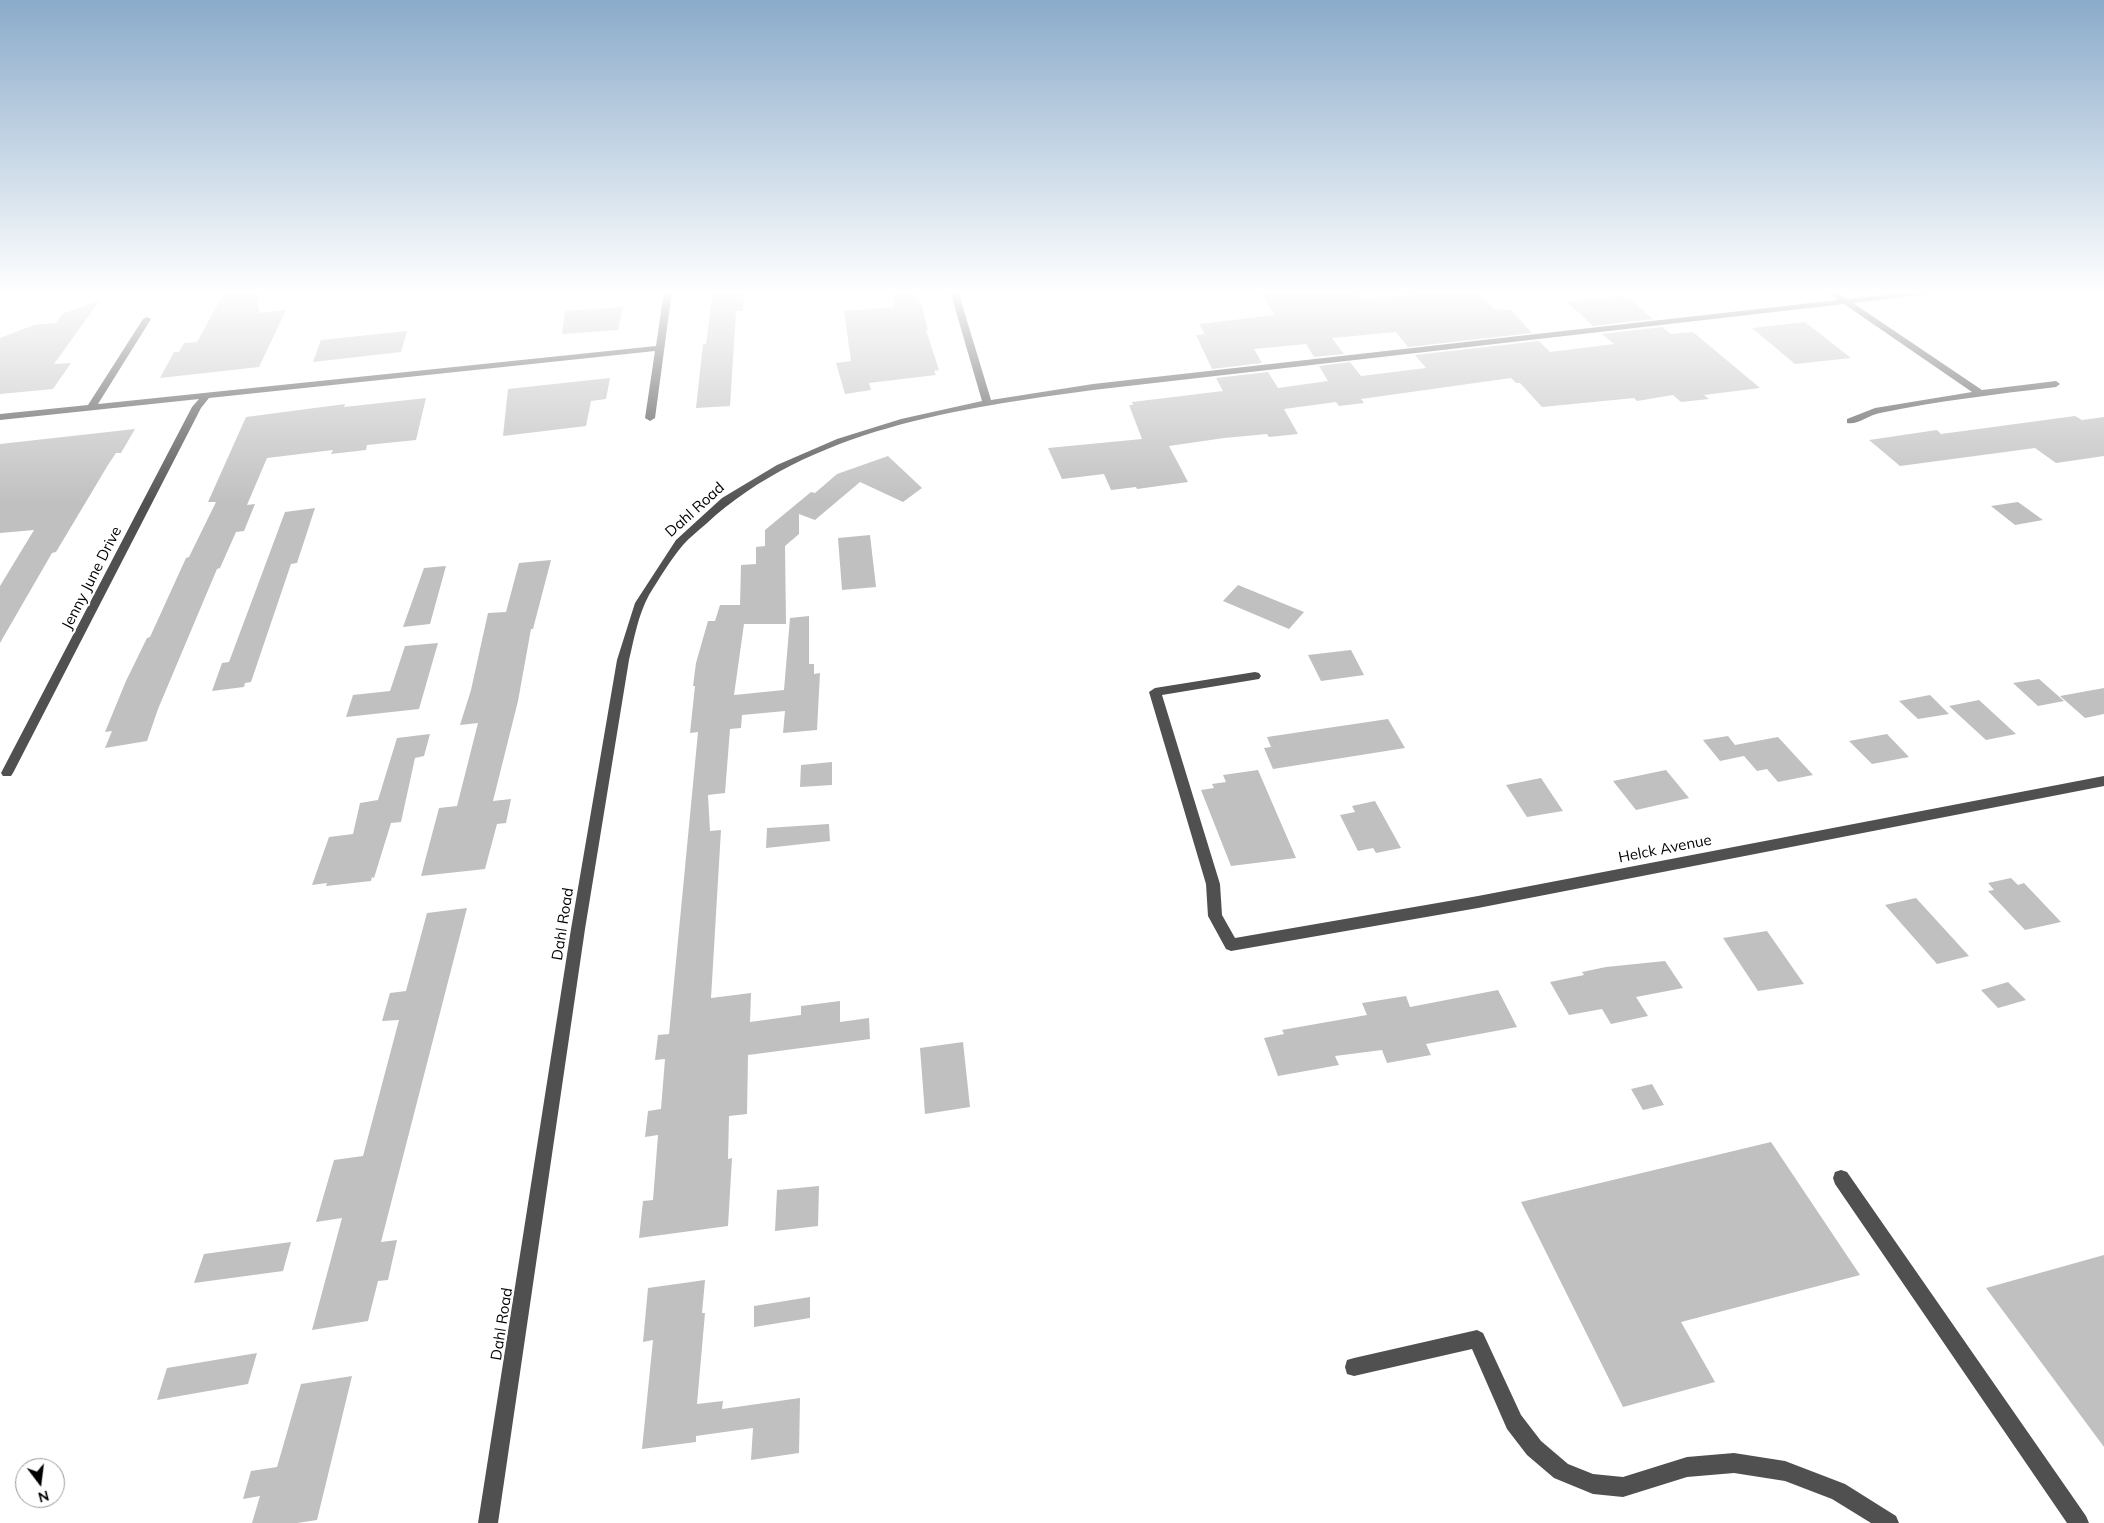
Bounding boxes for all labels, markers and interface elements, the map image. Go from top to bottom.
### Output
street label: Dahl Road [662,479,728,541]
street label: Jenny June Drive [58,523,126,633]
street label: Helck Avenue [1617,831,1713,867]
street label: Dahl Road [548,886,578,962]
street label: Dahl Road [487,1286,517,1362]
north arrow [15,1458,65,1508]
text: N [36,1486,51,1507]

